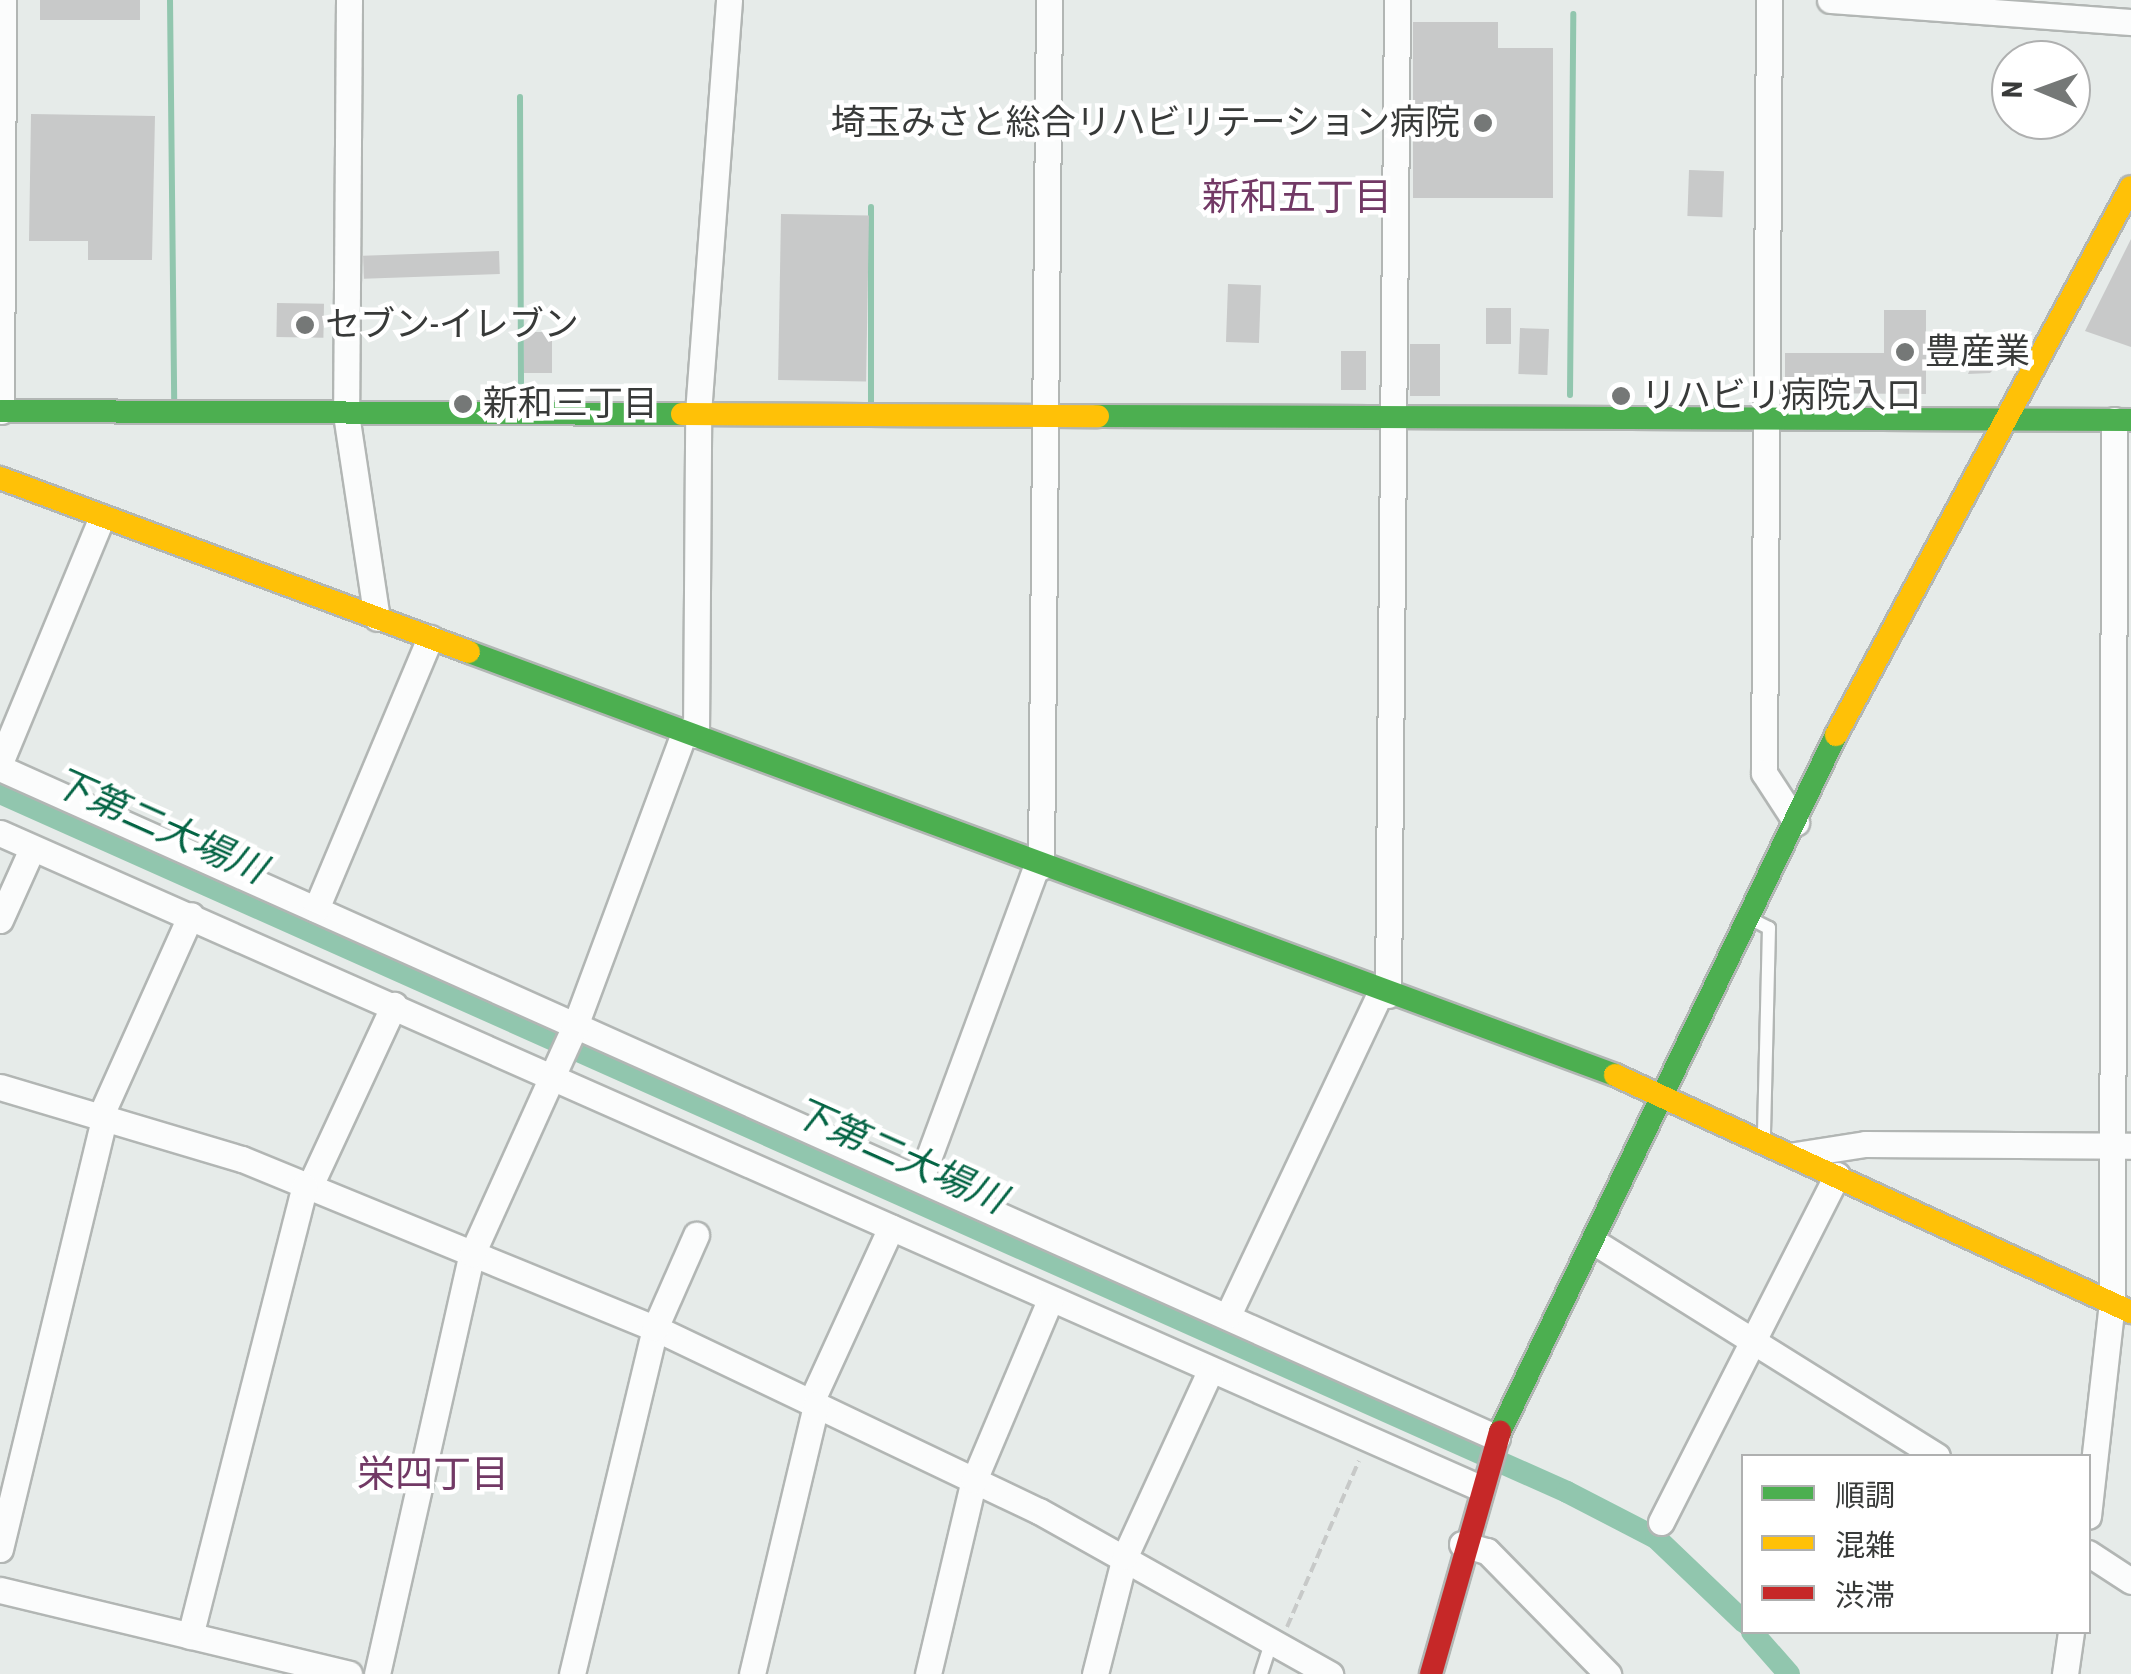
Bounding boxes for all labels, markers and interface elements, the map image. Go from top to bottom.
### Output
north arrow [1991,40,2091,140]
text: N [1996,81,2029,98]
place label: 埼玉みさと総合リハビリテーション病院 [830,102,1460,144]
marker: 埼玉みさと総合リハビリテーション病院 [1470,110,1496,136]
district label: 新和五丁目 [1202,175,1392,221]
place label: セブン-イレブン [325,304,579,346]
marker: セブン-イレブン [294,314,316,336]
place label: 豊産業 [1925,331,2030,373]
marker: 豊産業 [1894,341,1916,363]
place label: リハビリ病院入口 [1641,375,1921,417]
place label: 新和三丁目 [483,383,658,425]
marker: リハビリ病院入口 [1610,385,1632,407]
marker: 新和三丁目 [452,393,474,415]
water label: 下第二大場川 [46,759,272,893]
water label: 下第二大場川 [786,1089,1012,1223]
district label: 栄四丁目 [357,1452,509,1498]
legend [1741,1454,2091,1634]
text: 順調 [1835,1478,1895,1513]
text: 混雑 [1835,1528,1895,1563]
text: 渋滞 [1835,1578,1895,1613]

